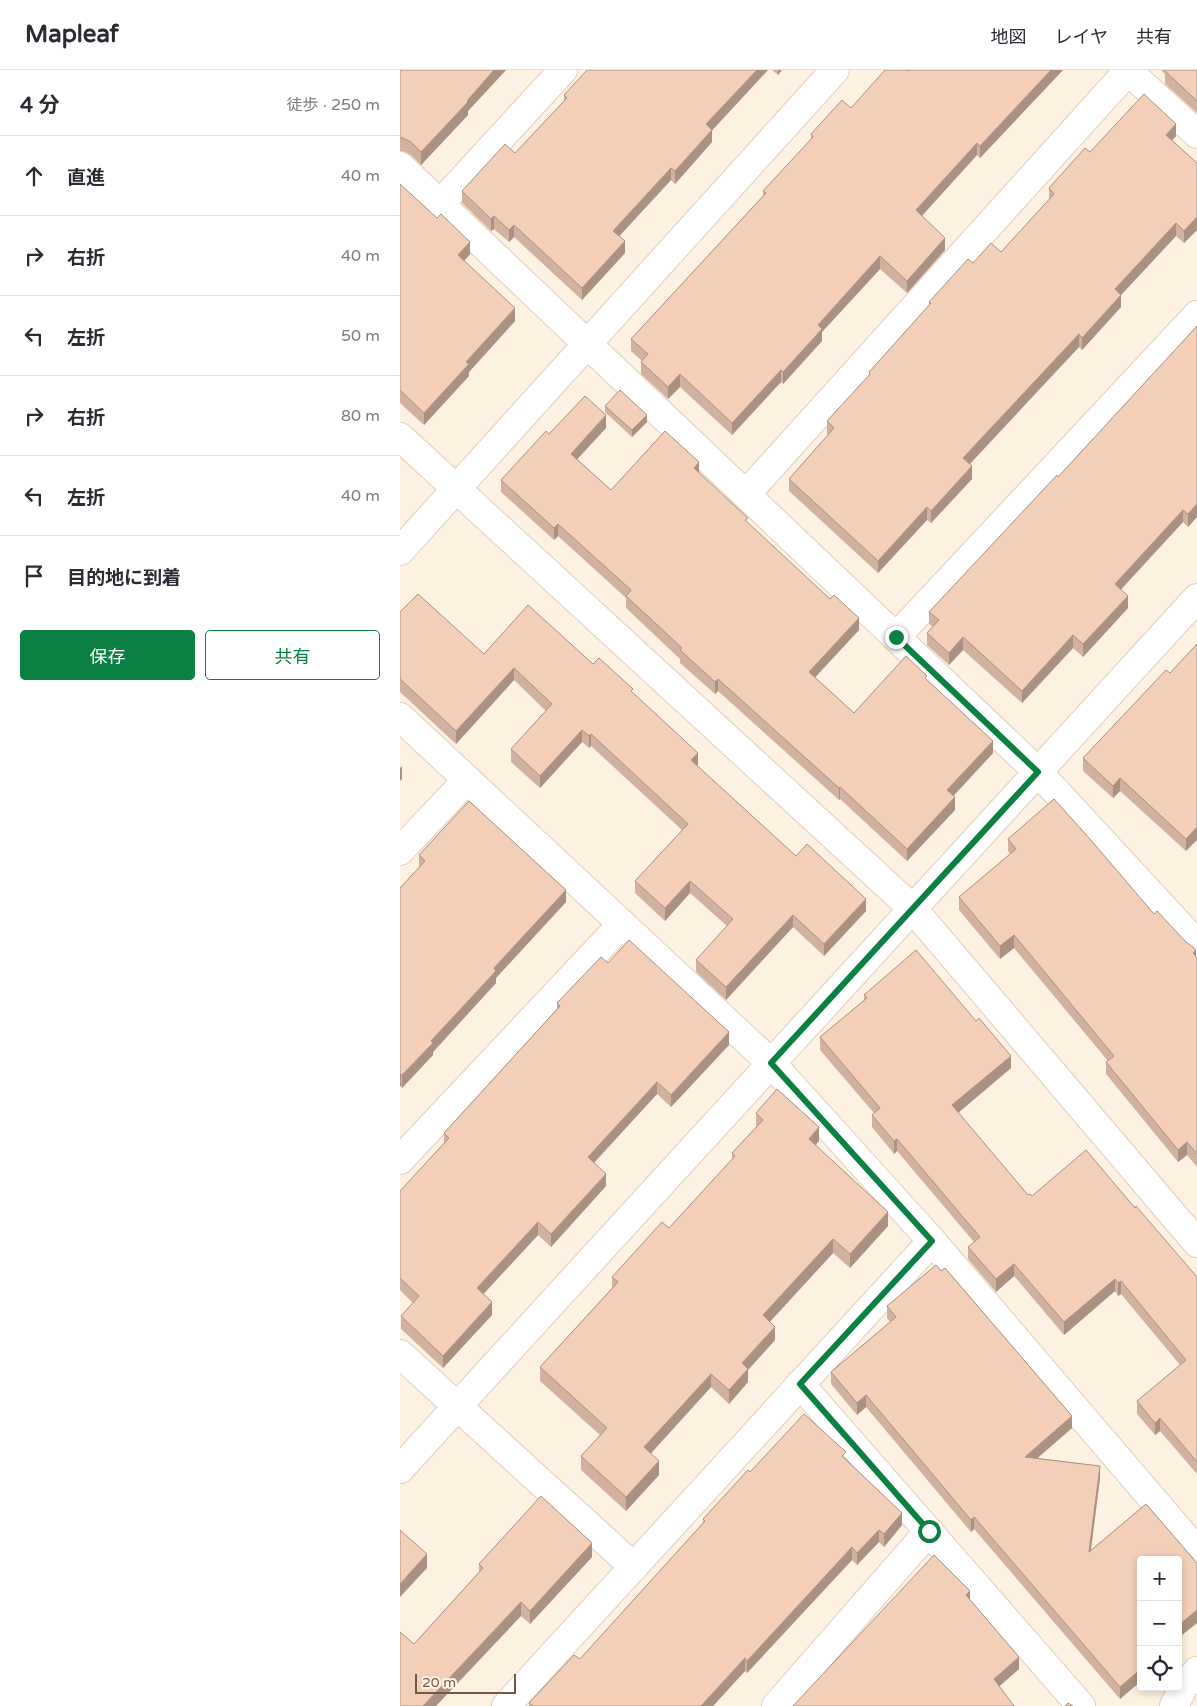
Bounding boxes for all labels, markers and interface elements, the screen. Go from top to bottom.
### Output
text: Mapleaf [25,20,119,49]
text: 地図 [991,26,1027,48]
text: レイヤ [1055,26,1108,48]
text: 共有 [1136,26,1172,48]
text: 4 分 [20,93,60,118]
text: 徒歩 · 250 m [287,95,380,115]
icon: ahead [20,162,48,190]
text: 40 m [341,166,380,186]
text: 直進 [67,167,105,189]
icon: right [20,242,48,270]
text: 40 m [341,246,380,266]
text: 右折 [67,247,105,269]
icon: left [20,322,48,350]
text: 50 m [341,326,380,346]
text: 左折 [67,327,105,349]
icon: right [20,402,48,430]
text: 80 m [341,406,380,426]
text: 右折 [67,407,105,429]
icon: left [20,482,48,510]
text: 40 m [341,486,380,506]
text: 左折 [67,487,105,509]
icon: arrive [20,562,48,590]
text: 目的地に到着 [67,567,181,589]
route end [885,626,908,649]
button: 保存 [20,630,195,680]
button: 共有 [205,630,380,680]
route start [918,1520,941,1543]
map controls [1137,1556,1182,1691]
button: + [1137,1556,1182,1601]
button: − [1137,1601,1182,1646]
button: locate [1137,1646,1182,1691]
scale bar [415,1671,516,1694]
text: 20 m [422,1674,456,1691]

